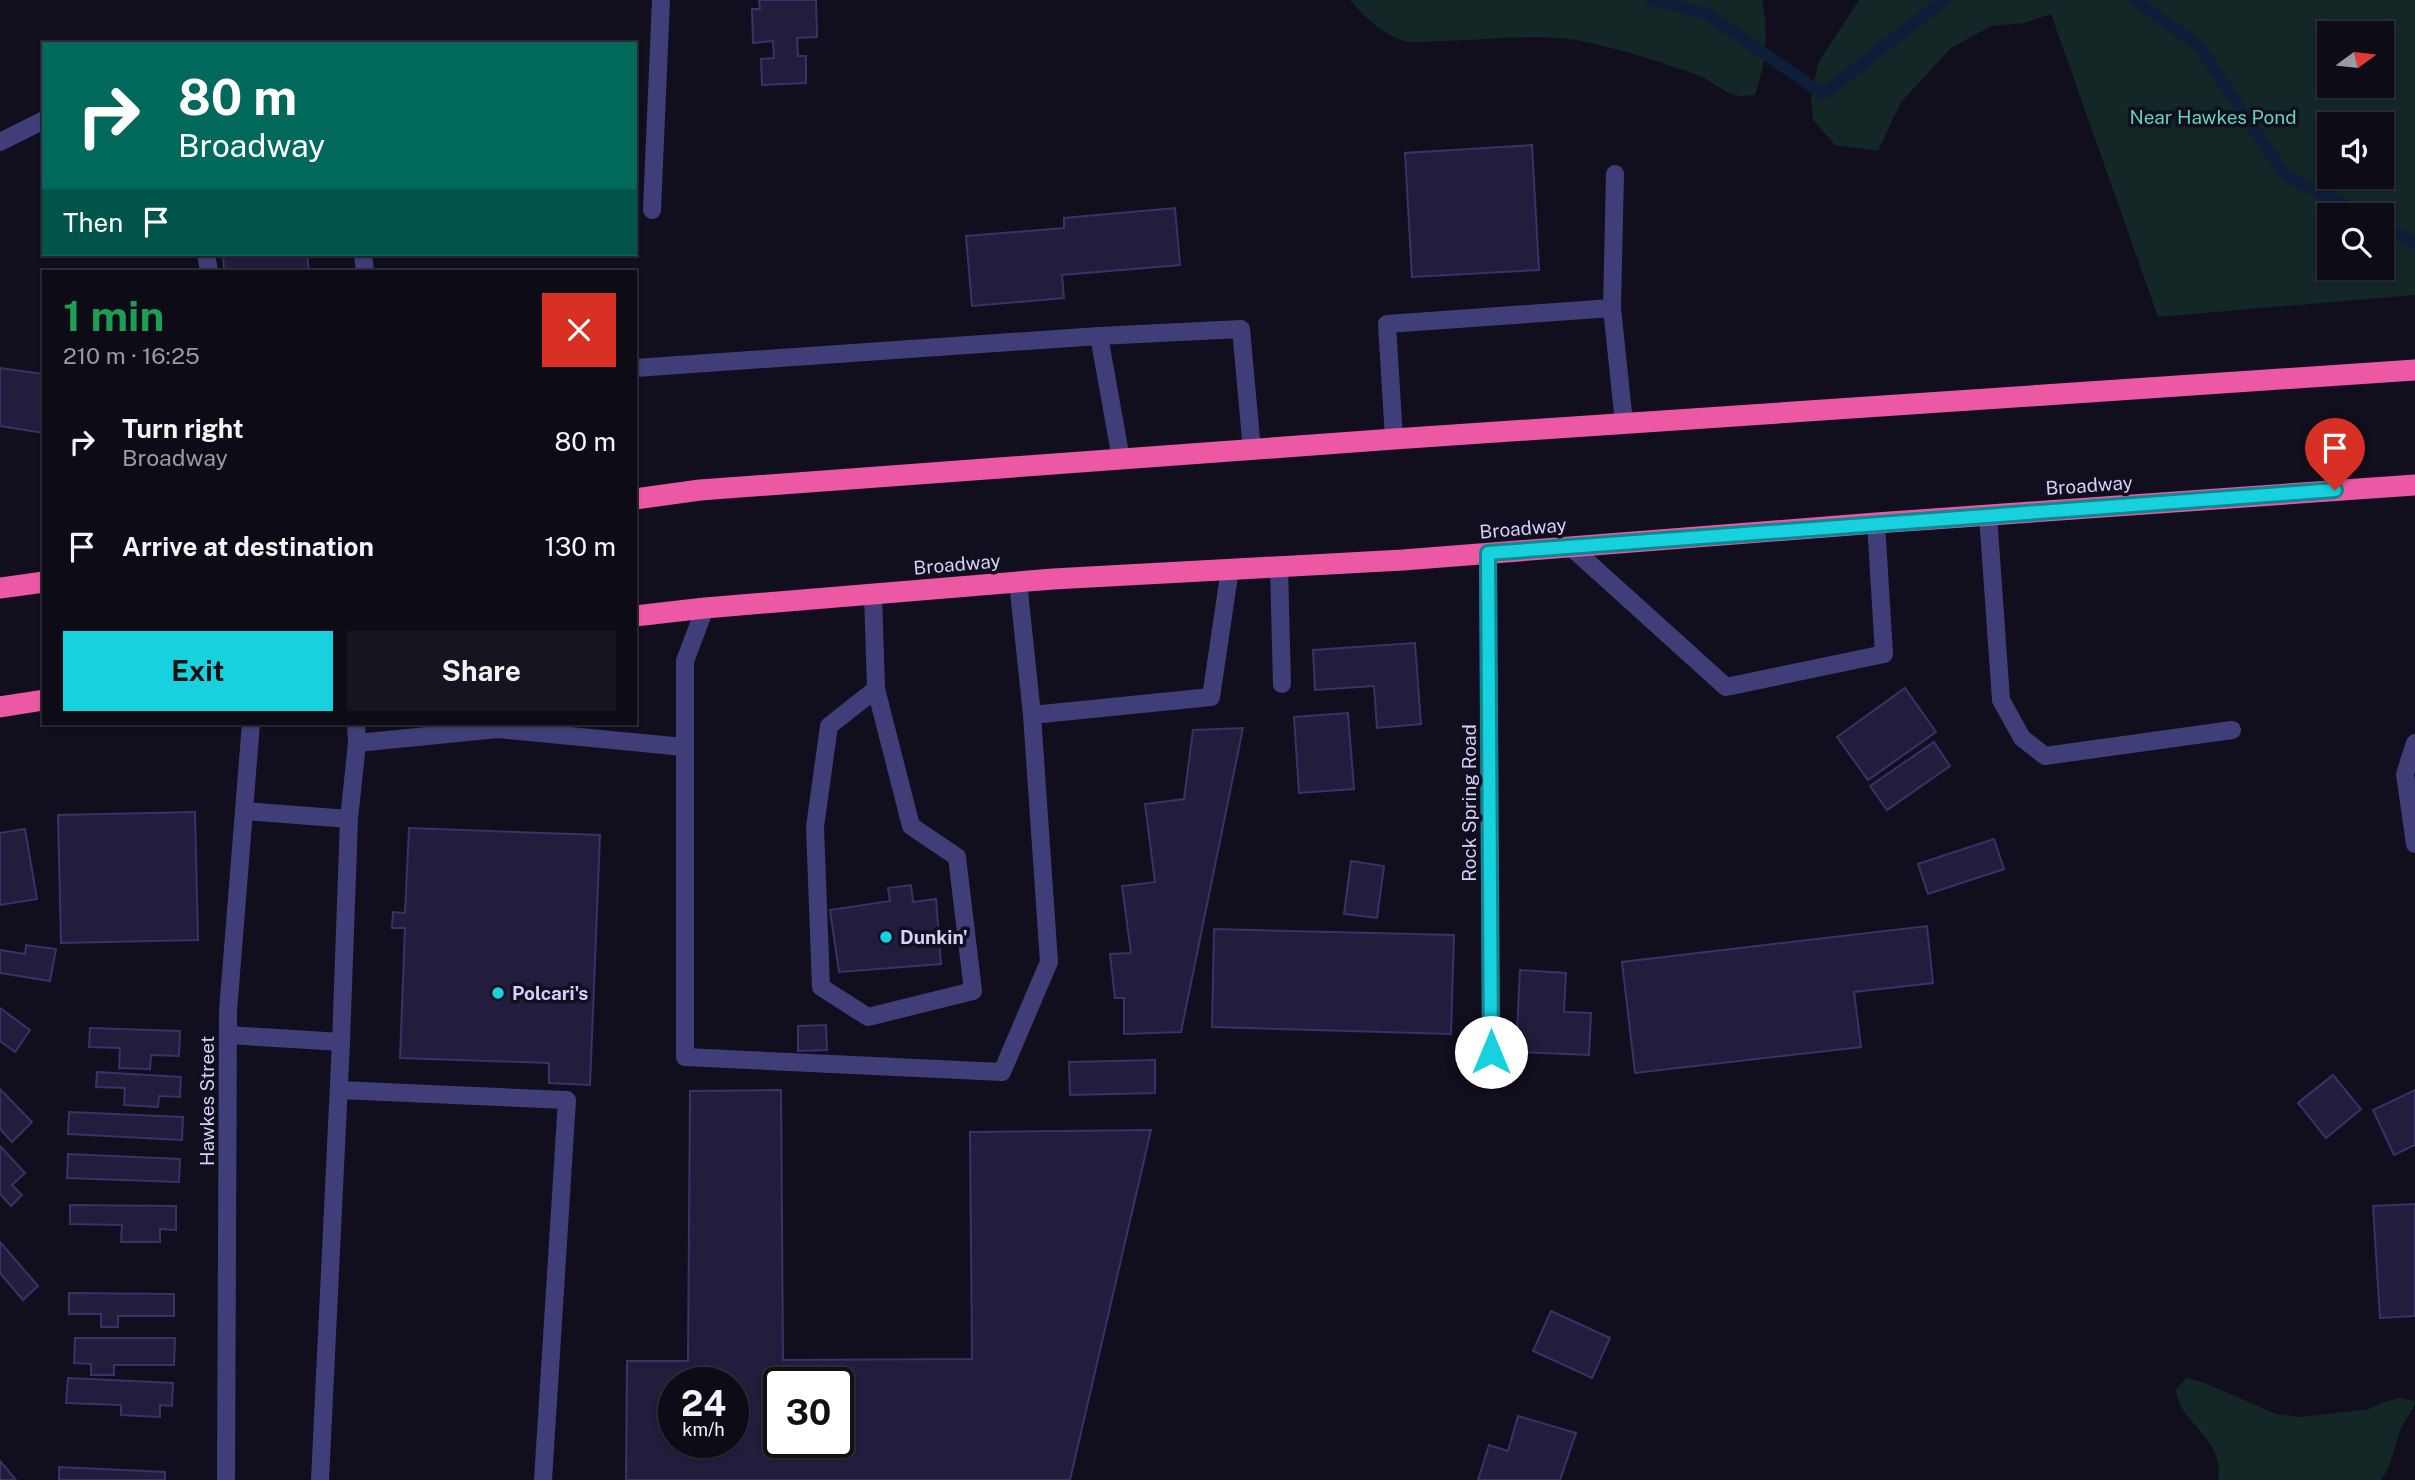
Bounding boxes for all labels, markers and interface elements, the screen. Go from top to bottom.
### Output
north arrow [2317,21,2394,98]
map controls [2317,21,2394,280]
text: 80 m [178,68,297,126]
icon: right [63,70,154,161]
park label: Near Hawkes Pond [2130,106,2296,128]
button: sound [2317,112,2394,189]
text: Broadway [178,127,325,164]
icon: arrive [137,203,175,241]
button: search [2317,203,2394,280]
text: Then [63,207,123,238]
text: 1 min [63,291,164,340]
button: close [542,293,616,367]
text: 210 m · 16:25 [63,342,200,369]
text: Turn right [122,413,244,444]
pin [2305,418,2365,490]
icon: right [63,423,101,461]
text: 80 m [555,426,616,457]
icon: arrive [2316,429,2354,467]
text: Broadway [122,444,228,471]
street label: Broadway [2045,471,2133,499]
street label: Broadway [1478,513,1568,543]
icon: arrive [63,528,101,566]
text: Arrive at destination [122,531,374,562]
text: 130 m [544,531,616,562]
street label: Broadway [912,549,1002,579]
button: Exit [63,631,333,711]
button: Share [347,631,616,711]
street label: Rock Spring Road [1458,724,1480,882]
place label: Dunkin' [900,926,968,948]
marker: Dunkin' [878,929,894,945]
place label: Polcari's [512,982,588,1004]
marker: Polcari's [490,985,506,1001]
position arrow [1454,1015,1528,1089]
street label: Hawkes Street [196,1036,218,1166]
speed limit sign: 30 [763,1367,854,1458]
text: 24 [681,1383,726,1424]
text: km/h [682,1419,725,1440]

